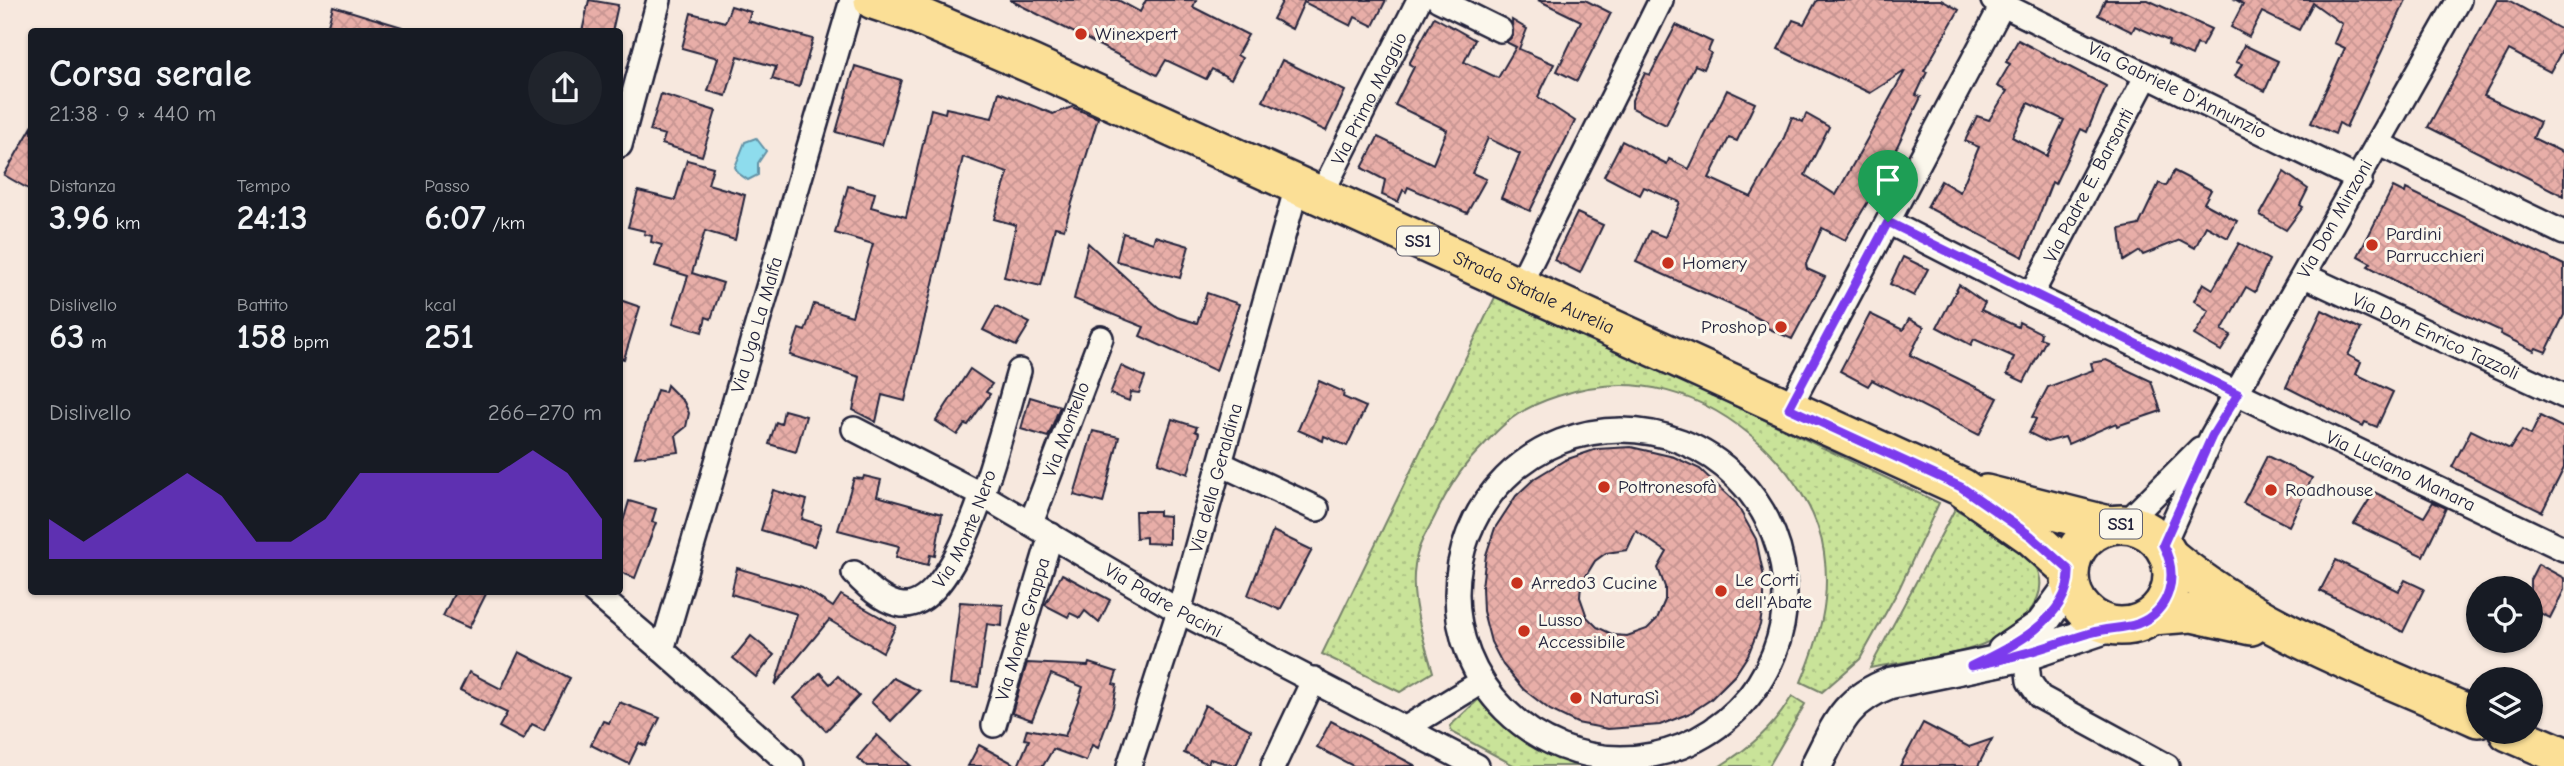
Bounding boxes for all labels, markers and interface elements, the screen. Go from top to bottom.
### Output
place label: Winexpert [1095,23,1178,45]
marker: Winexpert [1073,26,1089,42]
street label: Via Primo Maggio [1327,29,1412,169]
street label: Via Gabriele D'Annunzio [2084,37,2270,143]
button: share [528,51,602,125]
text: Corsa serale [49,52,252,96]
text: 21:38 · 9 × 440 m [49,100,216,127]
street label: Via Padre E. Barsanti [2039,104,2139,266]
pin [1858,150,1918,222]
street label: Via Don Minzoni [2293,156,2377,282]
icon: arrive [1869,161,1907,199]
text: Distanza [49,175,116,197]
text: Tempo [237,175,290,197]
text: Passo [424,175,470,197]
text: 3.96 [49,197,109,238]
text: 24:13 [237,197,308,238]
text: 6:07 [424,197,486,238]
text: km [109,212,140,234]
text: /km [486,212,525,234]
place label: Pardini Parrucchieri [2386,223,2485,267]
road number: SS1 [1397,227,1439,256]
marker: Pardini Parrucchieri [2364,237,2380,253]
street label: Strada Statale Aurelia [1450,246,1618,339]
place label: Homery [1682,252,1748,274]
street label: Via Ugo La Malfa [727,254,787,395]
marker: Homery [1660,255,1676,271]
street label: Via Don Enrico Tazzoli [2349,288,2523,385]
text: Dislivello [49,294,117,316]
text: Battito [237,294,288,316]
text: kcal [424,294,456,316]
text: 63 [49,316,85,357]
text: 158 [237,316,287,357]
text: 251 [424,316,474,357]
place label: Proshop [1701,316,1767,338]
marker: Proshop [1773,319,1789,335]
text: m [85,331,107,353]
text: bpm [287,331,329,353]
street label: Via Montello [1038,379,1094,480]
text: Dislivello [49,399,131,426]
text: 266–270 m [488,399,602,426]
street label: Via della Geraldina [1185,401,1247,555]
street label: Via Luciano Manara [2322,426,2479,516]
street label: Via Monte Nero [928,467,1001,593]
place label: Poltronesofà [1618,476,1717,498]
marker: Poltronesofà [1596,479,1612,495]
place label: Roadhouse [2285,479,2373,501]
marker: Roadhouse [2263,482,2279,498]
road number: SS1 [2100,510,2142,538]
street label: Via Monte Grappa [991,555,1055,704]
street label: Via Padre Pacini [1101,559,1226,643]
place label: Le Corti dell'Abate [1735,569,1812,613]
place label: Arredo3 Cucine [1531,572,1657,594]
marker: Arredo3 Cucine [1509,575,1525,591]
map controls [2466,576,2543,744]
button: locate [2466,576,2543,653]
marker: Le Corti dell'Abate [1713,583,1729,599]
place label: Lusso Accessibile [1538,609,1625,653]
marker: Lusso Accessibile [1516,623,1532,639]
button: layers [2466,667,2543,744]
place label: NaturaSì [1590,687,1659,709]
marker: NaturaSì [1568,690,1584,706]

